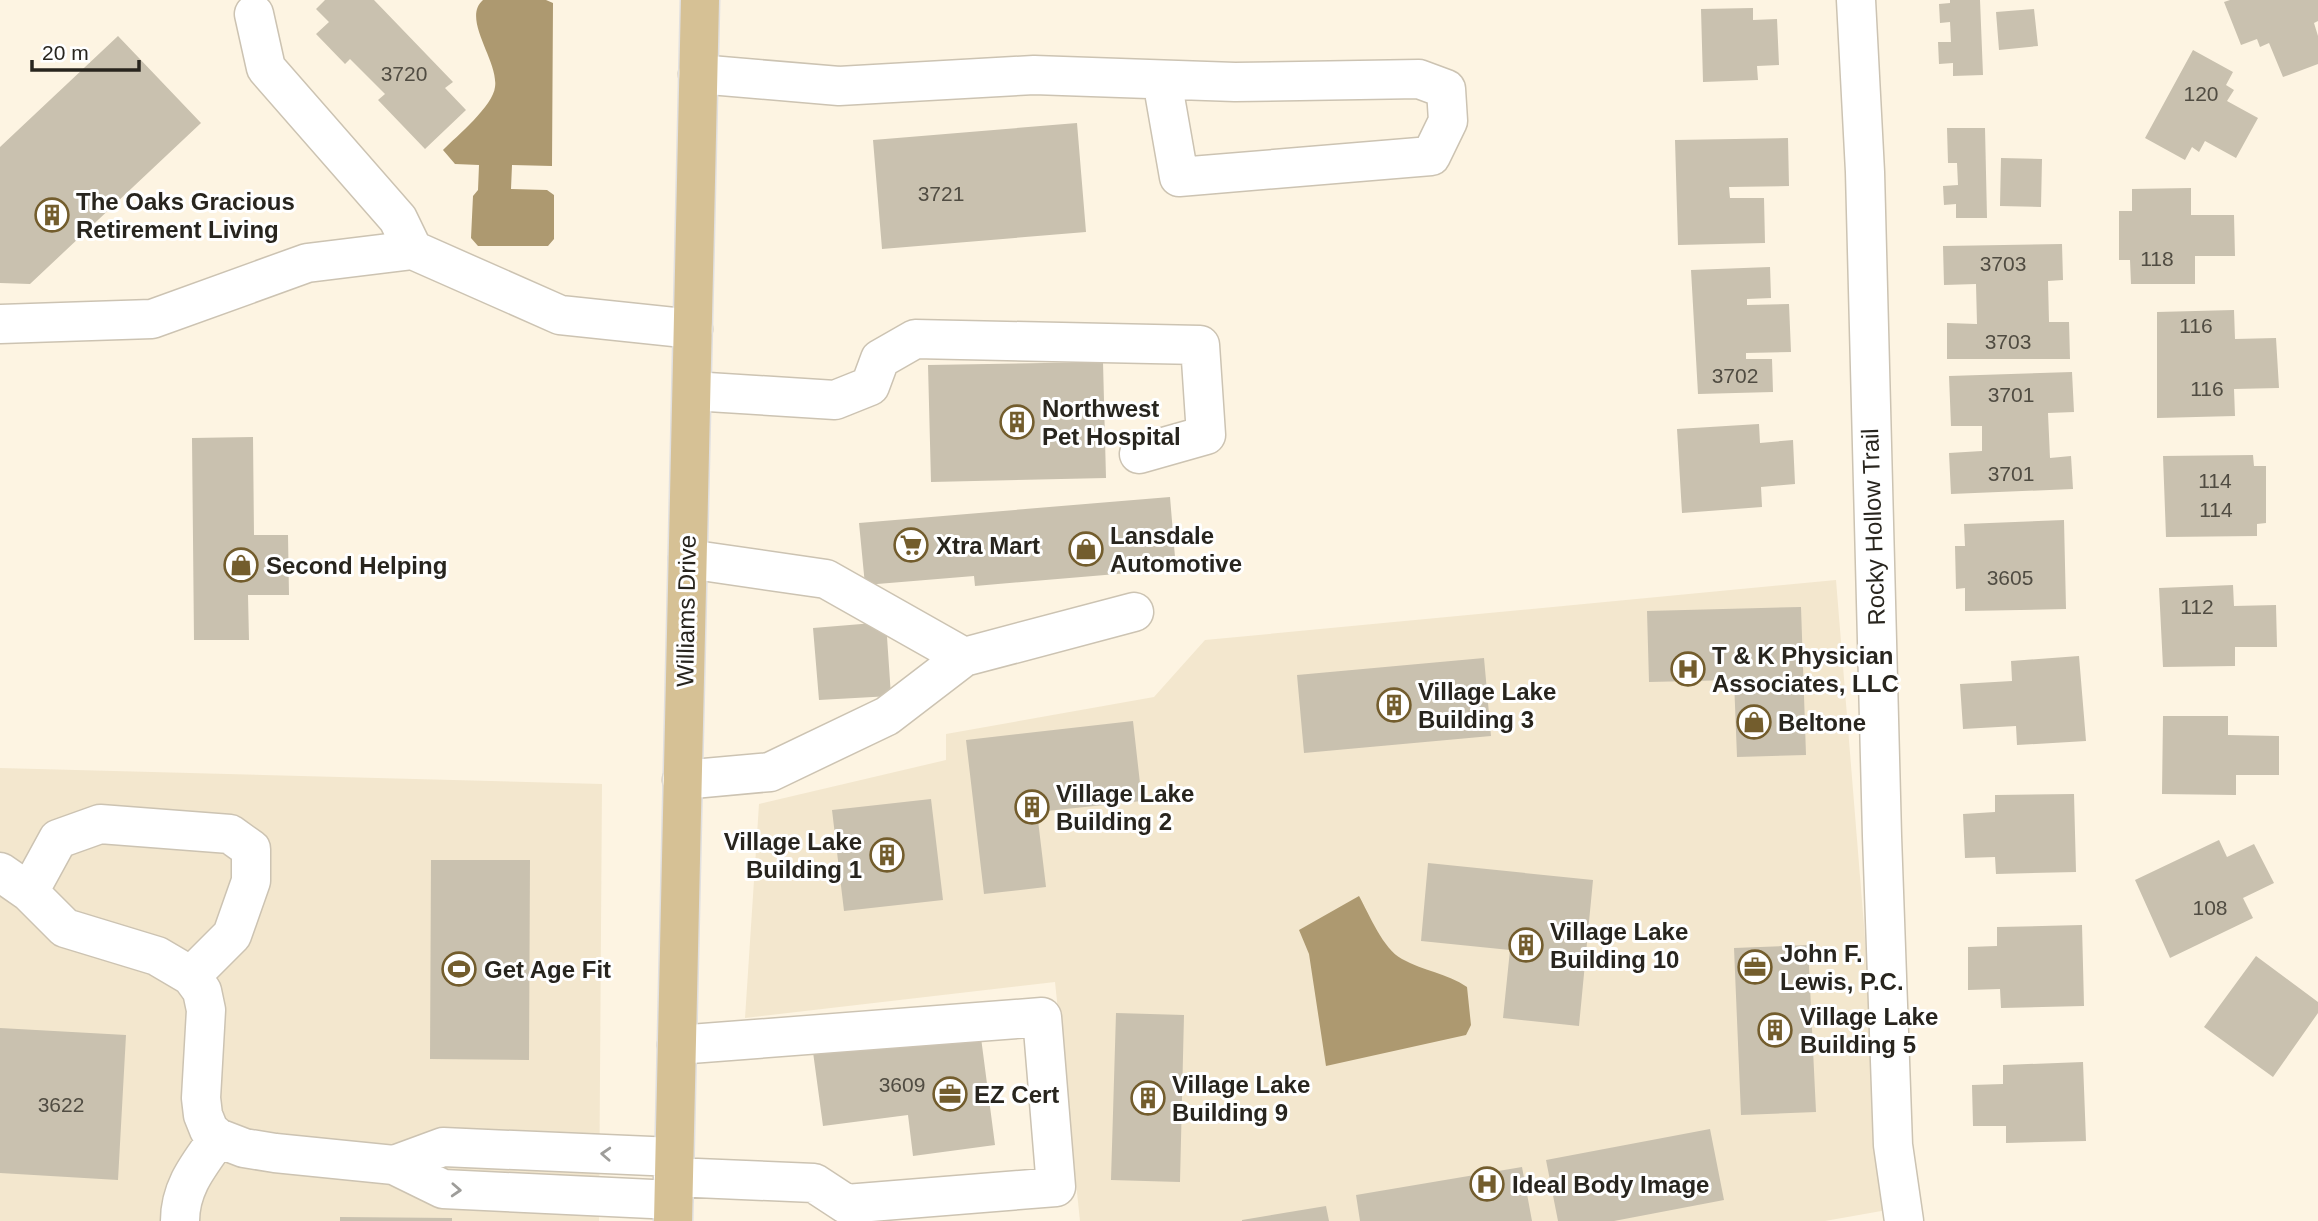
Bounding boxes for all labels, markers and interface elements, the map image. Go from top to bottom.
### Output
scale bar [32,28,138,72]
text: 20 m [42,41,89,64]
house number: 3720 [381,62,427,85]
house number: 120 [2183,82,2219,105]
house number: 3721 [918,182,964,205]
place label: The Oaks Gracious Retirement Living [76,188,295,243]
building icon: The Oaks Gracious Retirement Living [33,196,71,234]
house number: 118 [2140,247,2174,270]
house number: 3703 [1980,252,2026,275]
house number: 116 [2179,314,2213,337]
house number: 3703 [1985,330,2031,353]
house number: 3702 [1712,364,1758,387]
house number: 116 [2190,377,2224,400]
house number: 3701 [1988,383,2034,406]
place label: Northwest Pet Hospital [1042,395,1181,450]
building icon: Northwest Pet Hospital [998,403,1036,441]
street label: Rocky Hollow Trail [1856,428,1890,626]
house number: 3701 [1988,462,2034,485]
house number: 114 [2198,469,2232,492]
house number: 114 [2199,498,2233,521]
place label: Lansdale Automotive [1110,522,1242,577]
supermarket icon: Xtra Mart [892,526,930,564]
shop icon: Lansdale Automotive [1067,530,1105,568]
place label: Xtra Mart [936,532,1040,559]
street label: Williams Drive [671,535,701,687]
shop icon: Second Helping [222,546,260,584]
place label: Second Helping [266,552,447,579]
house number: 3605 [1987,566,2033,589]
house number: 112 [2180,595,2214,618]
place label: T & K Physician Associates, LLC [1712,642,1899,697]
hospital icon: T & K Physician Associates, LLC [1669,650,1707,688]
place label: Village Lake Building 3 [1418,678,1556,733]
building icon: Village Lake Building 3 [1375,686,1413,724]
shop icon: Beltone [1735,703,1773,741]
place label: Beltone [1778,709,1866,736]
place label: Village Lake Building 2 [1056,780,1194,835]
building icon: Village Lake Building 2 [1013,788,1051,826]
place label: Village Lake Building 1 [724,828,862,883]
building icon: Village Lake Building 1 [868,836,906,874]
house number: 108 [2192,896,2228,919]
place label: Village Lake Building 10 [1550,918,1688,973]
building icon: Village Lake Building 10 [1507,926,1545,964]
place label: John F. Lewis, P.C. [1780,940,1904,995]
office icon: John F. Lewis, P.C. [1736,948,1774,986]
sports icon: Get Age Fit [440,950,478,988]
place label: Get Age Fit [484,956,611,983]
place label: Village Lake Building 5 [1800,1003,1938,1058]
building icon: Village Lake Building 5 [1756,1011,1794,1049]
place label: Village Lake Building 9 [1172,1071,1310,1126]
house number: 3609 [879,1073,925,1096]
office icon: EZ Cert [931,1075,969,1113]
building icon: Village Lake Building 9 [1129,1079,1167,1117]
place label: EZ Cert [974,1081,1059,1108]
house number: 3622 [38,1093,84,1116]
one-way arrow [600,1147,611,1162]
hospital icon: Ideal Body Image [1468,1165,1506,1203]
place label: Ideal Body Image [1512,1171,1709,1198]
one-way arrow [451,1182,462,1197]

